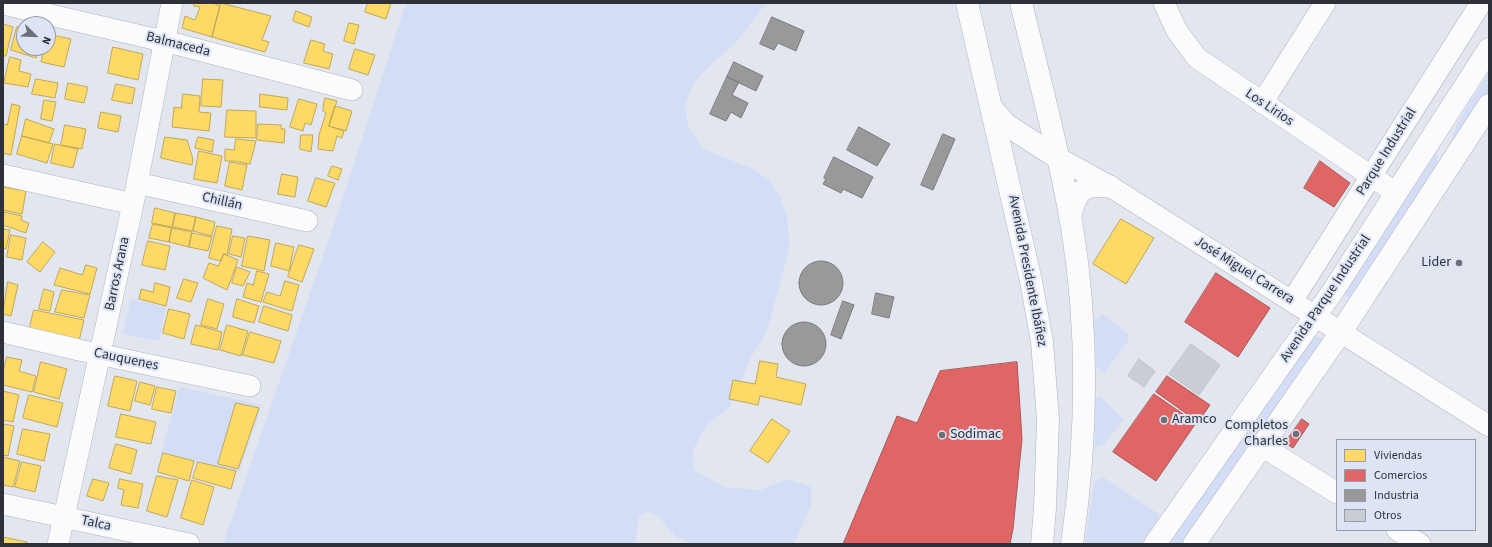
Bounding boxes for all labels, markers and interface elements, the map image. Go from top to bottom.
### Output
north arrow [16,16,56,56]
street label: Balmaceda [144,29,212,61]
text: N [38,34,55,47]
street label: Los Lirios [1242,86,1296,130]
street label: Parque Industrial [1353,105,1421,199]
street label: Chillán [200,189,244,215]
street label: Avenida Presidente Ibáñez [1004,194,1050,348]
street label: Avenida Parque Industrial [1277,232,1375,366]
street label: José Miguel Carrera [1191,234,1297,308]
street label: Barros Arana [102,236,134,312]
place label: Lider [1421,255,1451,271]
marker: Lider [1454,258,1464,268]
street label: Cauquenes [92,345,160,375]
place label: Aramco [1172,412,1216,428]
marker: Aramco [1159,415,1169,425]
place label: Completos Charles [1225,418,1288,450]
place label: Sodimac [950,427,1001,443]
marker: Completos Charles [1291,429,1301,439]
marker: Sodimac [937,430,947,440]
legend [1336,439,1476,531]
text: Viviendas [1374,447,1422,464]
text: Comercios [1374,467,1427,484]
text: Industria [1374,487,1419,504]
text: Otros [1374,507,1402,524]
street label: Talca [79,513,113,535]

